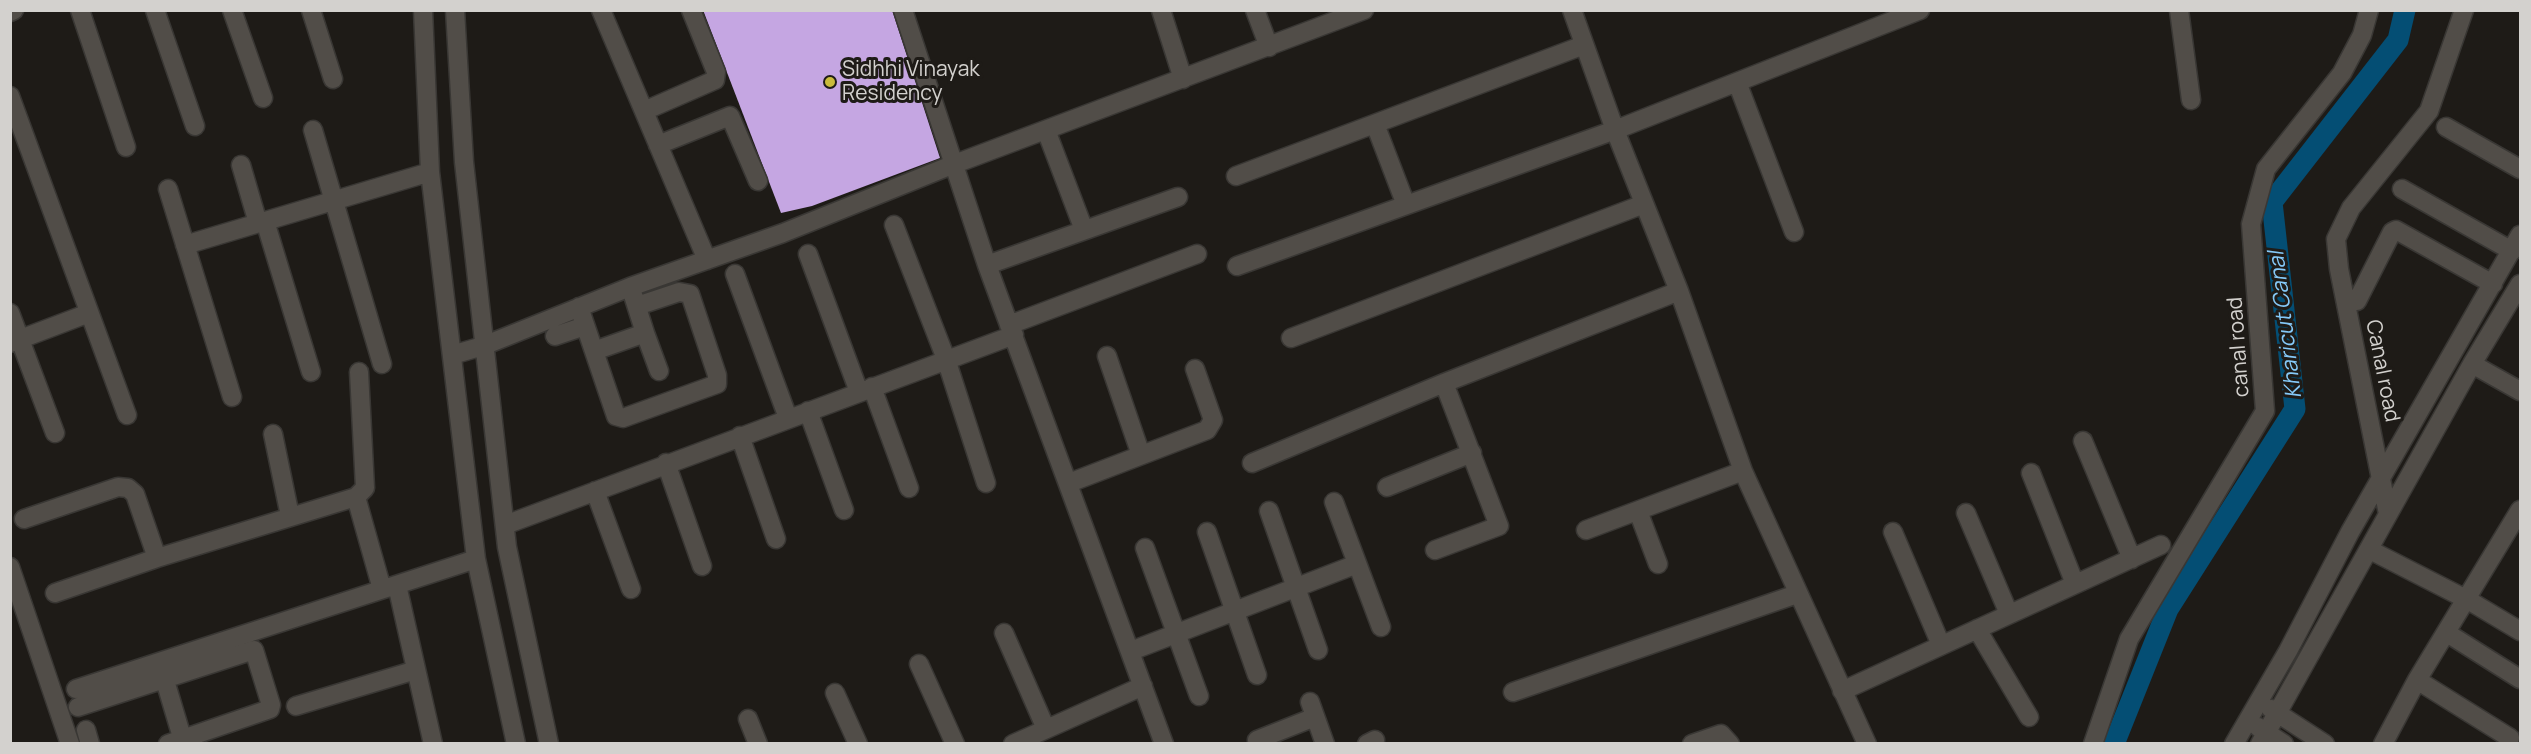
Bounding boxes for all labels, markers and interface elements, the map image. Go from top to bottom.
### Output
place label: Sidhhi Vinayak Residency [842,57,980,107]
marker: Sidhhi Vinayak Residency [823,75,837,89]
water label: Kharicut Canal [2264,250,2308,400]
street label: canal road [2223,296,2255,398]
street label: Canal road [2360,318,2404,424]

